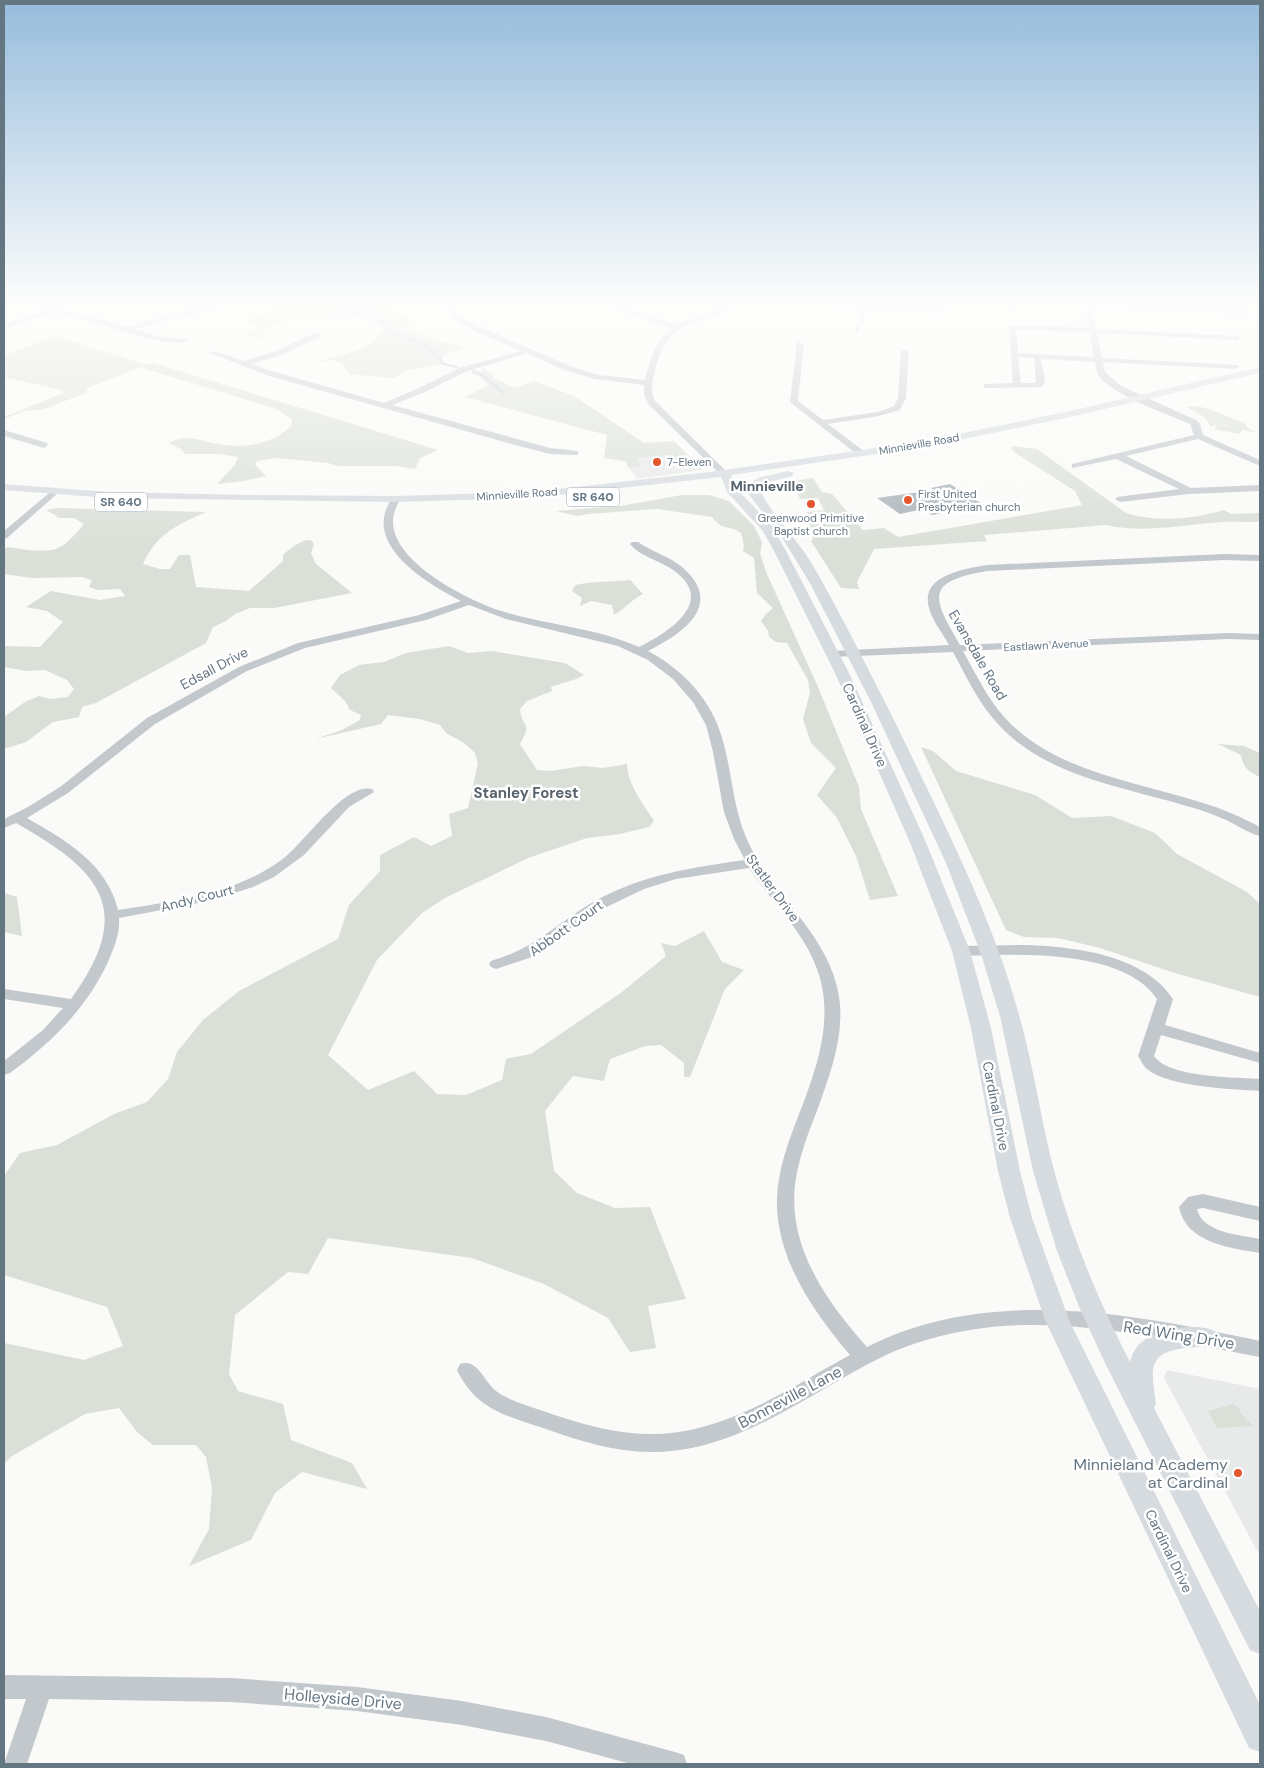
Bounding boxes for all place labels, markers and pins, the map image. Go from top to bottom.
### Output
place label: 7-Eleven [667,455,711,469]
marker: 7-Eleven [651,456,663,468]
place label: First United Presbyterian church [918,487,1020,514]
marker: First United Presbyterian church [902,494,914,506]
marker: Greenwood Primitive Baptist church [805,498,817,510]
place label: Greenwood Primitive Baptist church [758,511,864,538]
place label: Minnieland Academy at Cardinal [1074,1454,1228,1493]
marker: Minnieland Academy at Cardinal [1232,1467,1244,1479]

